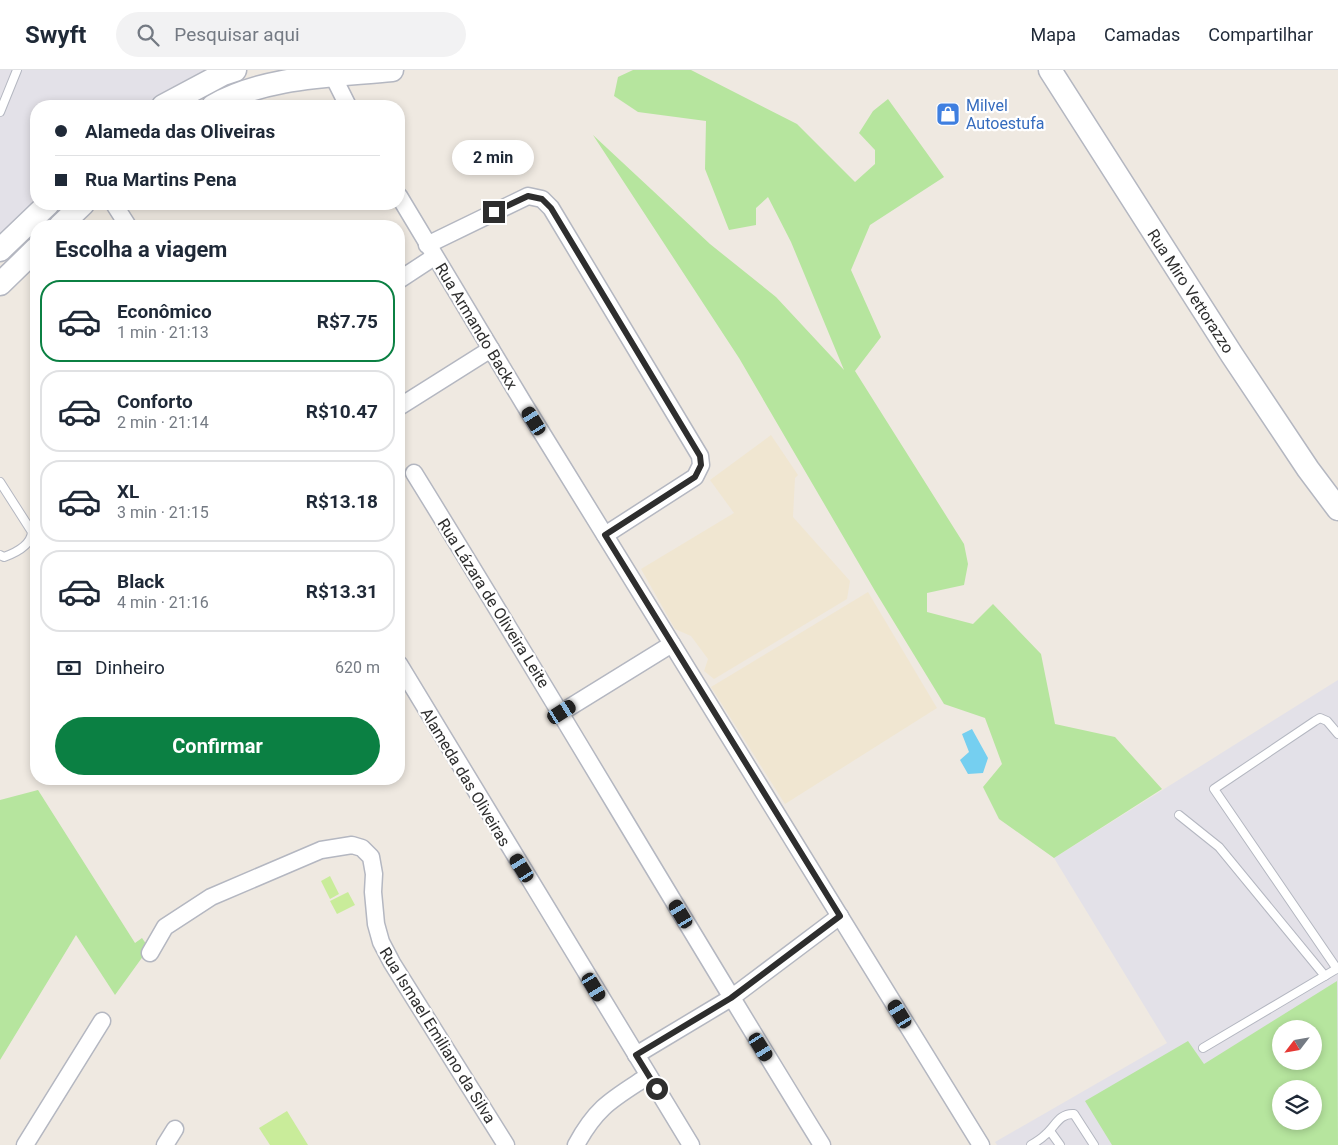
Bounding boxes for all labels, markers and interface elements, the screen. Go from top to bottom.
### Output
search box [116,12,466,57]
text: Swyft [25,21,86,49]
icon: search [134,21,162,49]
text: Pesquisar aqui [174,23,300,46]
text: Mapa [1031,24,1076,45]
text: Camadas [1104,24,1180,45]
text: Compartilhar [1208,24,1313,45]
place label: Milvel Autoestufa [966,96,1044,133]
shop icon: Milvel Autoestufa [935,101,961,127]
text: Alameda das Oliveiras [85,120,275,143]
callout: 2 min [453,140,535,174]
text: 2 min [473,148,513,167]
text: Rua Martins Pena [85,168,237,191]
route end [483,201,505,223]
street label: Rua Miro Vettorazzo [1143,226,1238,357]
text: Escolha a viagem [55,237,227,262]
street label: Rua Armando Backx [431,260,522,393]
icon: car [57,299,102,344]
text: Econômico [117,300,212,323]
text: R$7.75 [317,310,378,333]
text: 1 min · 21:13 [117,323,209,342]
icon: car [57,389,102,434]
text: Conforto [117,390,193,413]
text: R$10.47 [306,400,378,423]
car [519,404,548,438]
text: 2 min · 21:14 [117,413,209,432]
icon: car [57,479,102,524]
text: XL [117,480,139,503]
text: R$13.18 [306,490,378,513]
text: 3 min · 21:15 [117,503,209,522]
street label: Rua Lázara de Oliveira Leite [434,515,554,691]
icon: car [57,569,102,614]
text: Black [117,570,164,593]
text: R$13.31 [306,580,378,603]
text: 4 min · 21:16 [117,593,209,612]
icon: cash [55,654,83,682]
text: Dinheiro [95,656,165,679]
text: 620 m [335,658,380,677]
car [545,698,578,726]
street label: Alameda das Oliveiras [417,705,514,850]
button: Confirmar [55,717,380,775]
car [507,851,536,885]
car [666,897,695,931]
street label: Rua Ismael Emiliano da Silva [376,944,500,1127]
car [579,970,608,1004]
car [885,997,914,1031]
north arrow [1272,1020,1322,1070]
map controls [1272,1020,1322,1130]
car [746,1030,775,1064]
route start [646,1078,668,1100]
button: layers [1272,1080,1322,1130]

